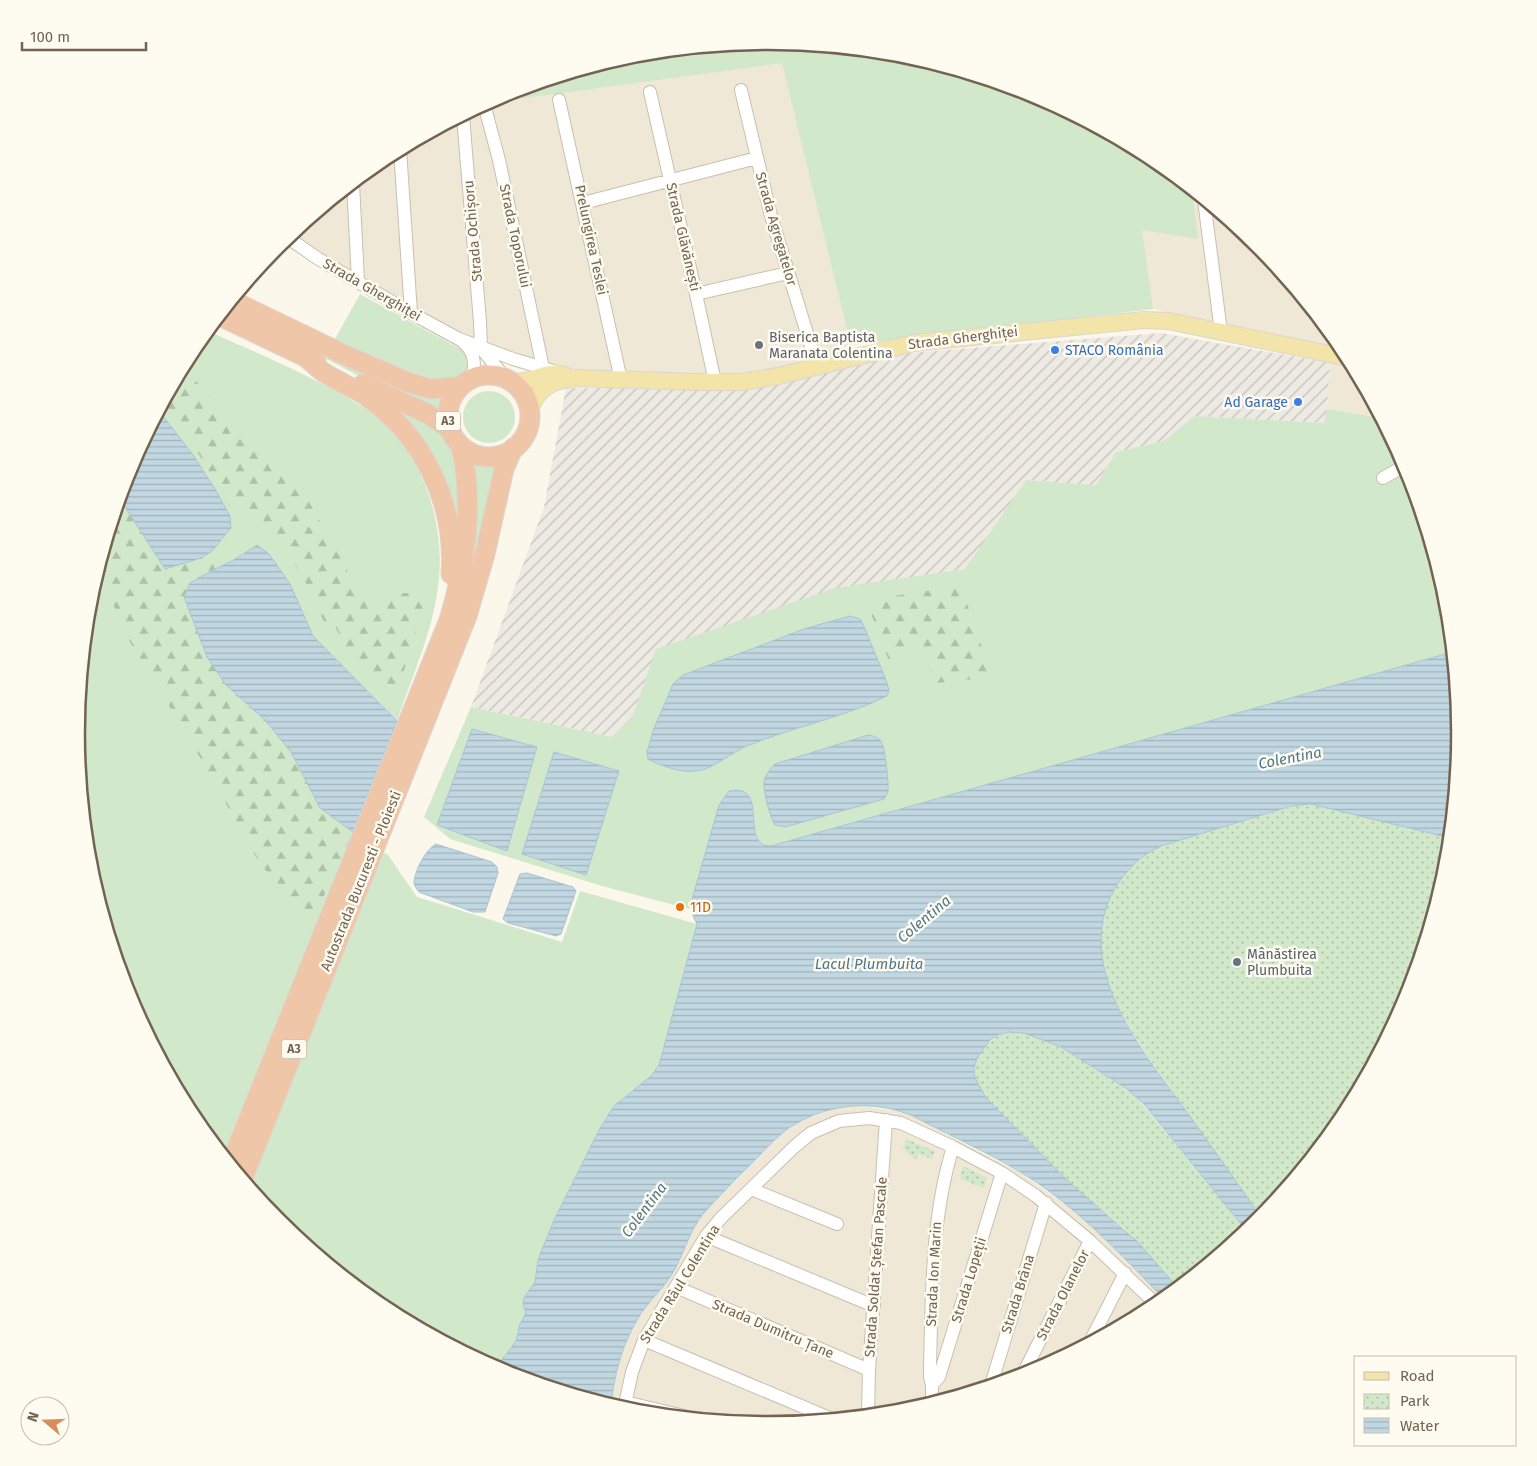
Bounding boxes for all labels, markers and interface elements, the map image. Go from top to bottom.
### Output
scale bar [22,20,146,52]
text: 100 m [30,28,70,46]
street label: Strada Agregatelor [752,170,801,288]
street label: Strada Ochișoru [460,180,487,282]
street label: Strada Glăvănești [661,181,704,293]
street label: Strada Toporului [496,182,534,290]
street label: Prelungirea Teslei [571,183,611,297]
street label: Strada Gherghiței [319,255,424,326]
street label: Strada Gherghiței [907,323,1019,354]
place label: Biserica Baptista Maranata Colentina [769,329,893,362]
marker: Biserica Baptista Maranata Colentina [753,339,765,351]
place label: STACO România [1065,342,1164,359]
marker: STACO România [1049,344,1061,356]
place label: Ad Garage [1224,394,1288,411]
marker: Ad Garage [1292,396,1304,408]
road number: A3 [436,412,460,431]
water label: Colentina [1257,743,1323,773]
street label: Autostrada Bucuresti - Ploiesti [317,788,405,974]
water label: Colentina [894,891,954,947]
place label: 11D [690,899,711,916]
marker: 11D [674,901,686,913]
place label: Mânăstirea Plumbuita [1247,946,1317,979]
water label: Lacul Plumbuita [815,955,923,973]
marker: Mânăstirea Plumbuita [1231,956,1243,968]
road number: A3 [282,1040,306,1058]
street label: Strada Soldat Ștefan Pascale [861,1176,892,1358]
water label: Colentina [618,1179,670,1241]
street label: Strada Râul Colentina [636,1221,724,1347]
street label: Strada Ion Marin [923,1221,945,1327]
street label: Strada Lopeții [948,1235,991,1325]
street label: Strada Olanelor [1033,1246,1093,1343]
street label: Strada Brâna [998,1252,1038,1336]
street label: Strada Dumitru Țane [709,1296,836,1363]
legend [1354,1356,1517,1446]
text: Road [1400,1367,1435,1385]
text: Park [1400,1392,1430,1410]
north arrow [20,1396,70,1446]
text: N [24,1410,43,1424]
text: Water [1400,1417,1439,1435]

